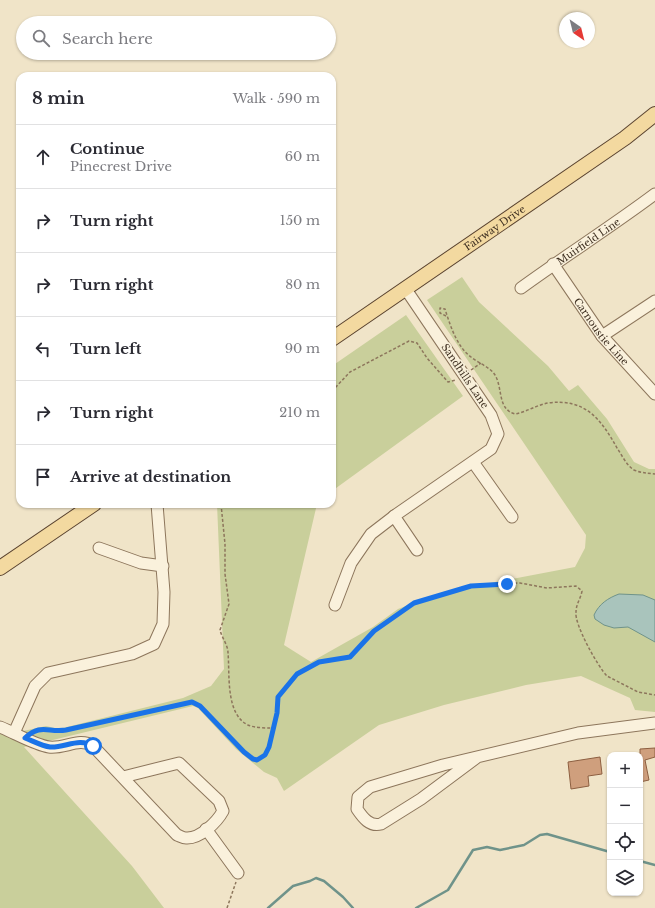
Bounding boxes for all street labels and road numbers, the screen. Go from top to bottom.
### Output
street label: Fairway Drive [461,202,528,253]
street label: Muirfield Line [554,215,623,267]
street label: Carnoustie Line [571,295,632,368]
street label: Sandhills Lane [439,341,492,411]

